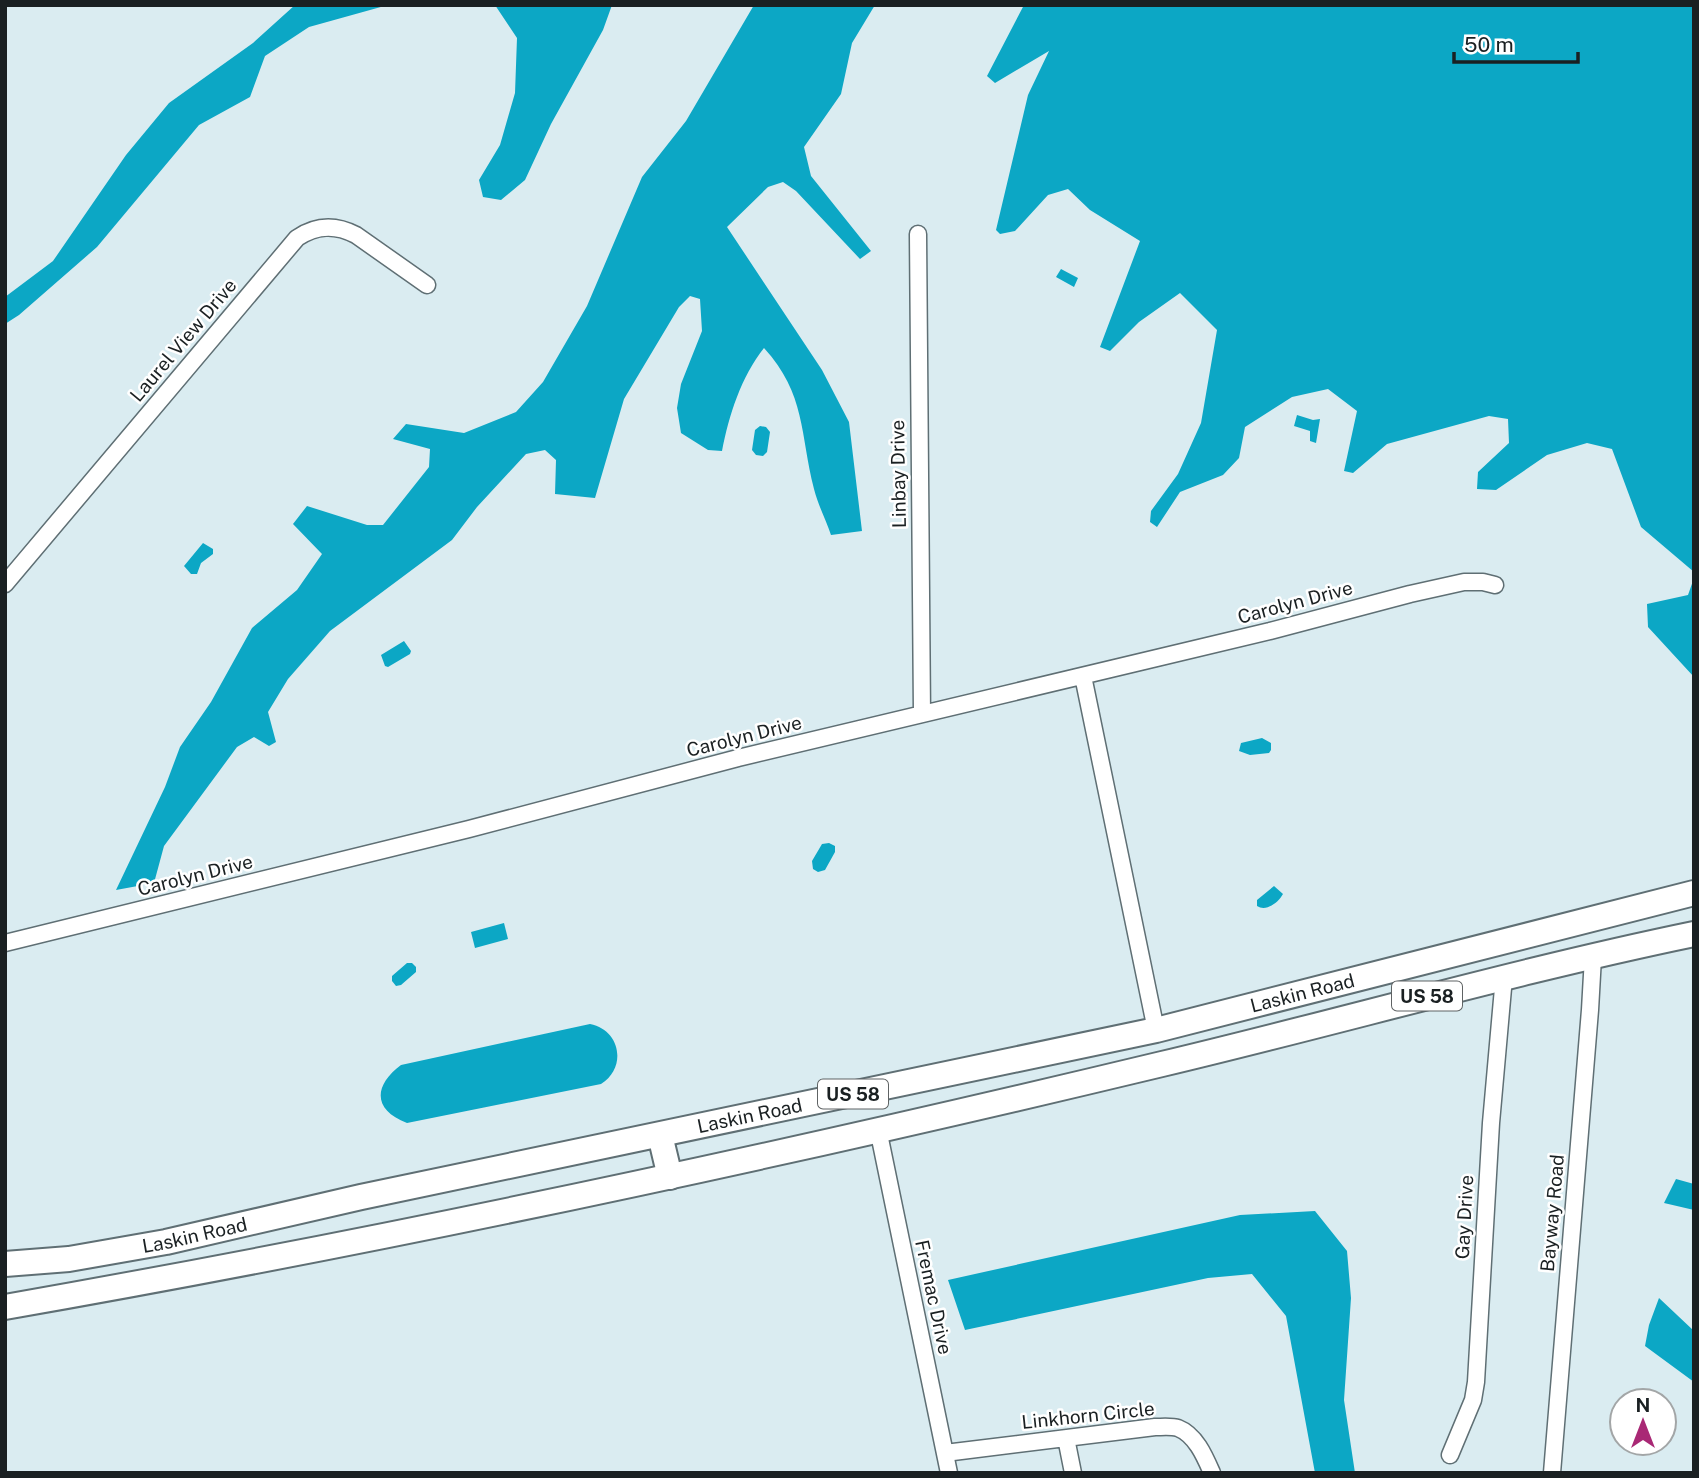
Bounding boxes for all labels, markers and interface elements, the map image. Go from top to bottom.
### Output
scale bar [1454,21,1578,65]
text: 50 m [1464,32,1514,57]
street label: Laurel View Drive [125,274,241,406]
street label: Linbay Drive [886,420,910,528]
street label: Carolyn Drive [1235,576,1355,628]
street label: Carolyn Drive [684,711,804,761]
street label: Carolyn Drive [135,850,255,900]
street label: Laskin Road [1248,969,1357,1017]
road number: US 58 [1392,981,1462,1010]
road number: US 58 [818,1079,888,1108]
street label: Laskin Road [695,1094,804,1137]
street label: Bayway Road [1536,1153,1568,1273]
street label: Gay Drive [1451,1174,1477,1260]
street label: Laskin Road [140,1213,249,1257]
street label: Fremac Drive [911,1238,957,1356]
north arrow [1608,1387,1678,1457]
text: N [1636,1394,1650,1416]
street label: Linkhorn Circle [1020,1397,1156,1433]

